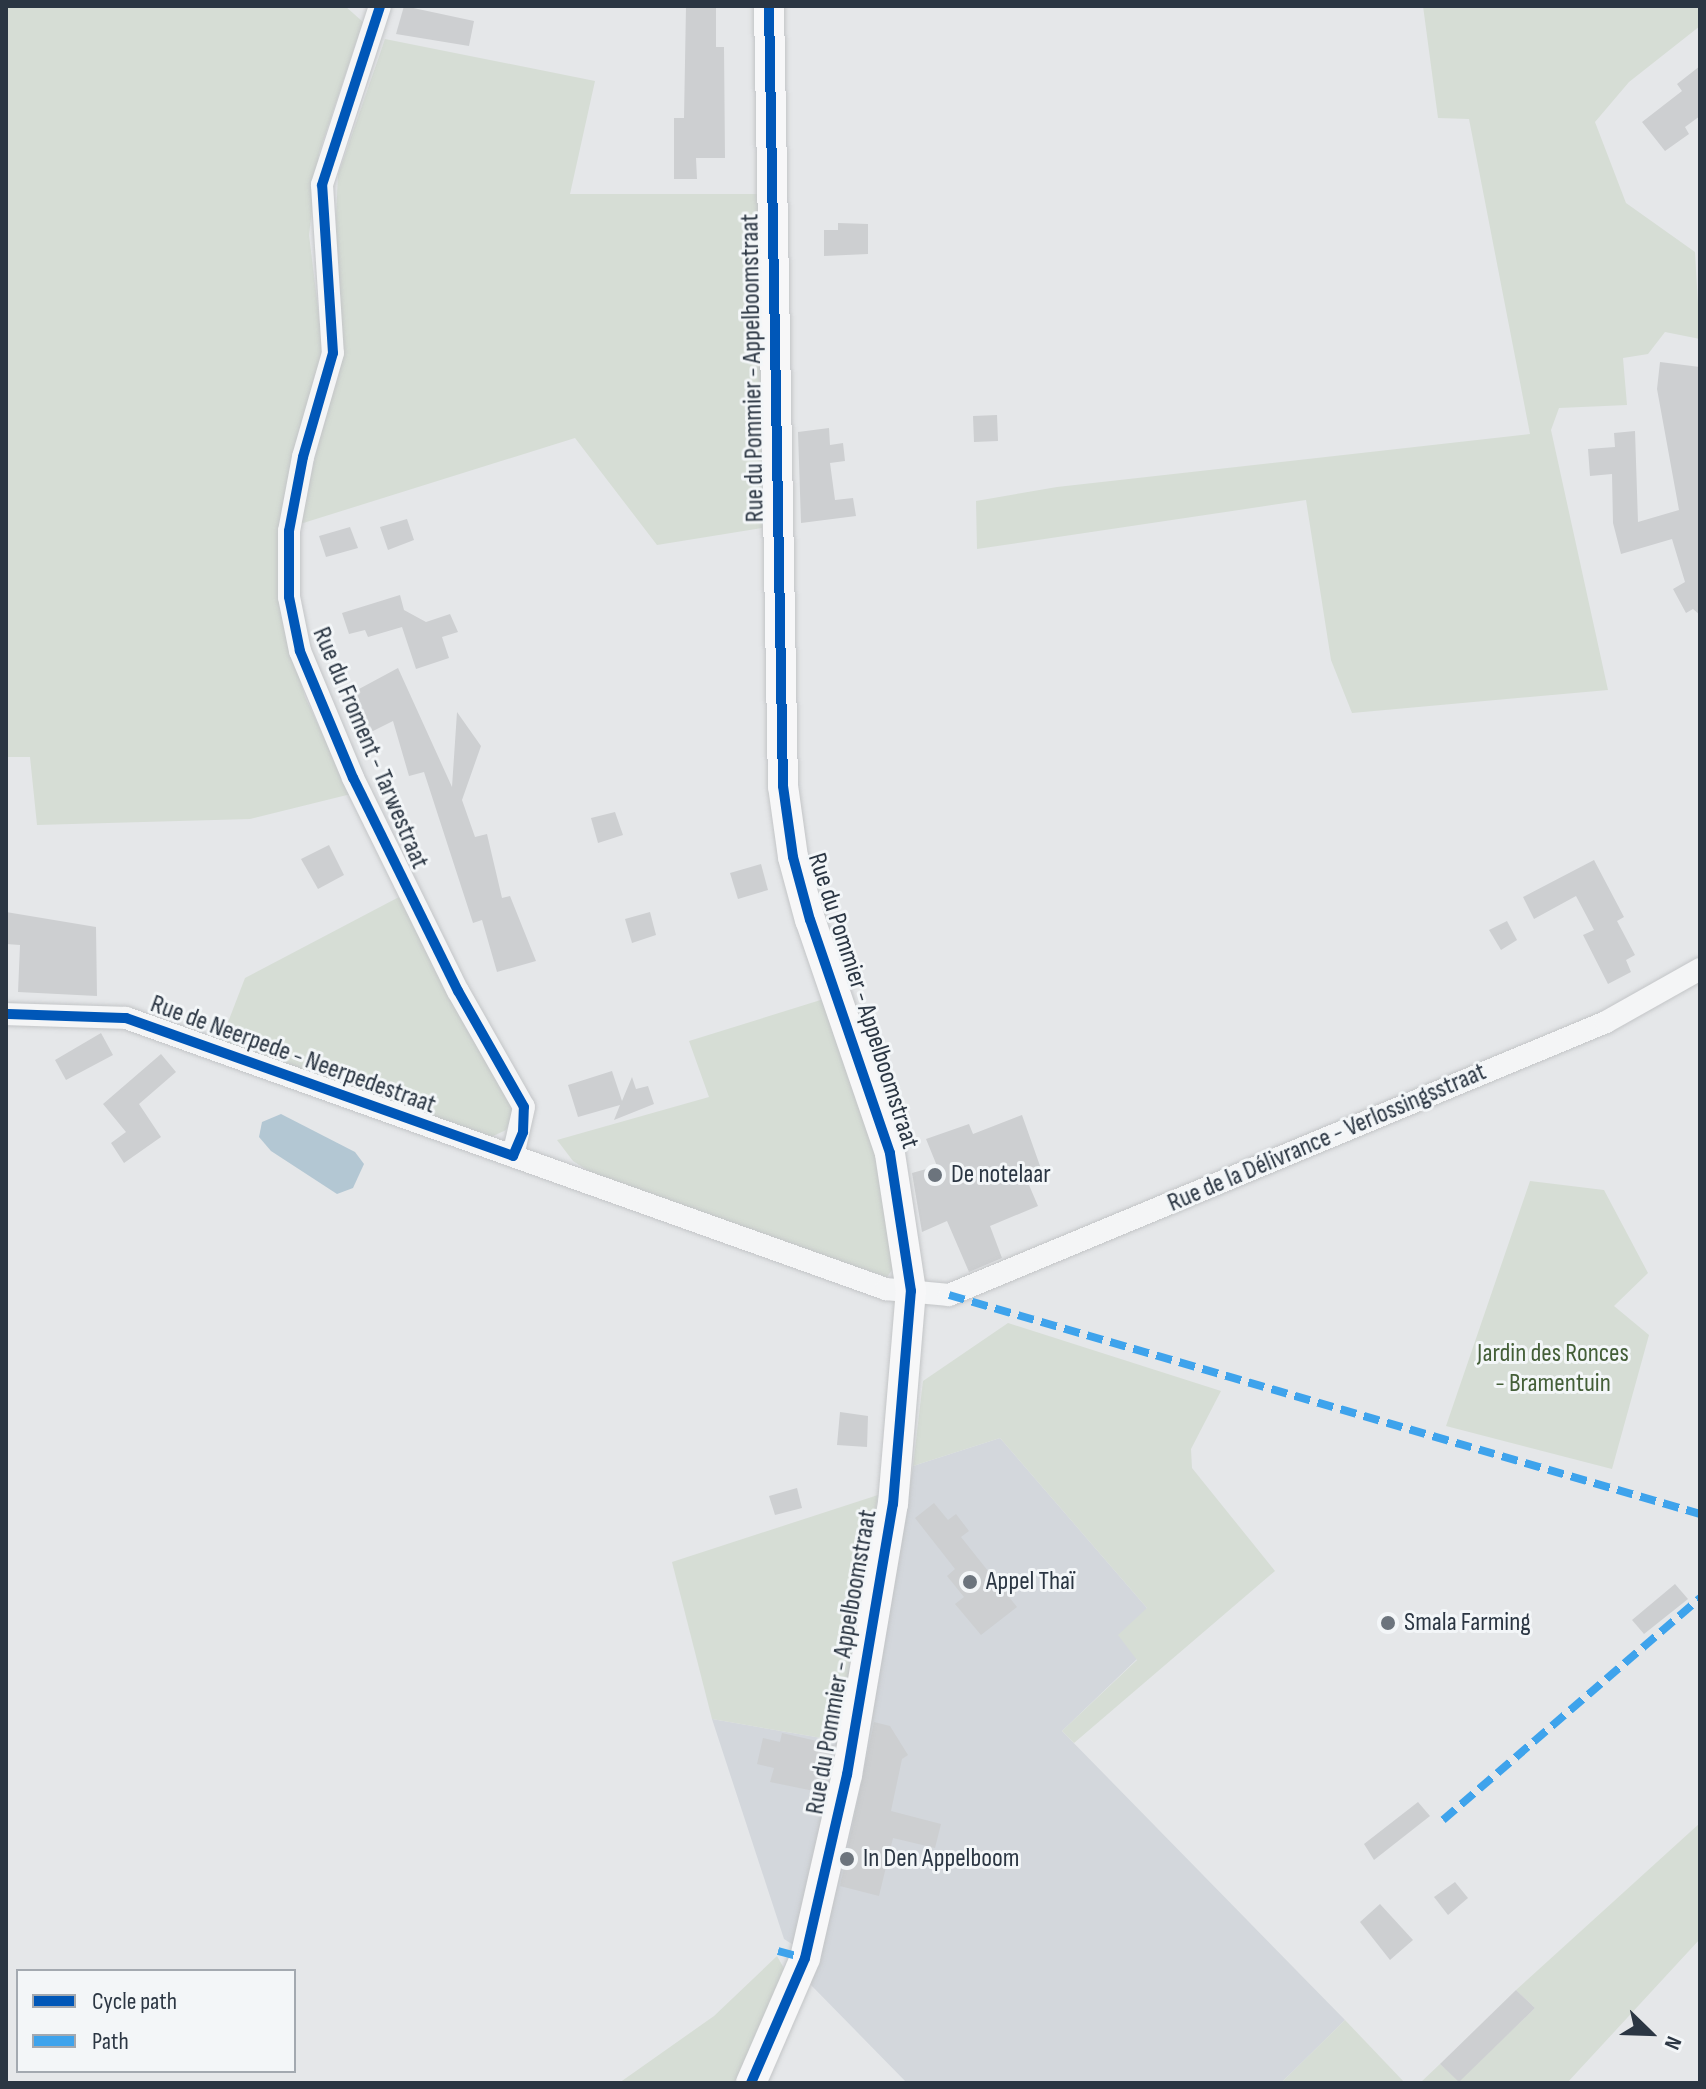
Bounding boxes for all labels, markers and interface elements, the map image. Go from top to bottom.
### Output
street label: Rue du Pommier - Appelboomstraat [735,213,771,523]
street label: Rue du Froment - Tarwestraat [305,623,435,873]
street label: Rue du Pommier - Appelboomstraat [800,849,926,1153]
street label: Rue de Neerpede - Neerpedestraat [146,989,440,1121]
street label: Rue de la Délivrance - Verlossingsstraat [1163,1057,1491,1219]
place label: De notelaar [951,1159,1051,1191]
marker: De notelaar [926,1166,944,1184]
park label: Jardin des Ronces - Bramentuin [1477,1338,1629,1400]
street label: Rue du Pommier - Appelboomstraat [800,1507,884,1817]
place label: Appel Thaï [986,1566,1075,1598]
marker: Appel Thaï [961,1573,979,1591]
place label: Smala Farming [1404,1607,1531,1639]
marker: Smala Farming [1379,1614,1397,1632]
place label: In Den Appelboom [863,1843,1020,1875]
marker: In Den Appelboom [838,1850,856,1868]
legend [16,1969,296,2073]
text: Cycle path [92,1987,177,2016]
north arrow [1610,1993,1690,2073]
text: Path [92,2027,129,2056]
text: N [1658,2032,1687,2053]

